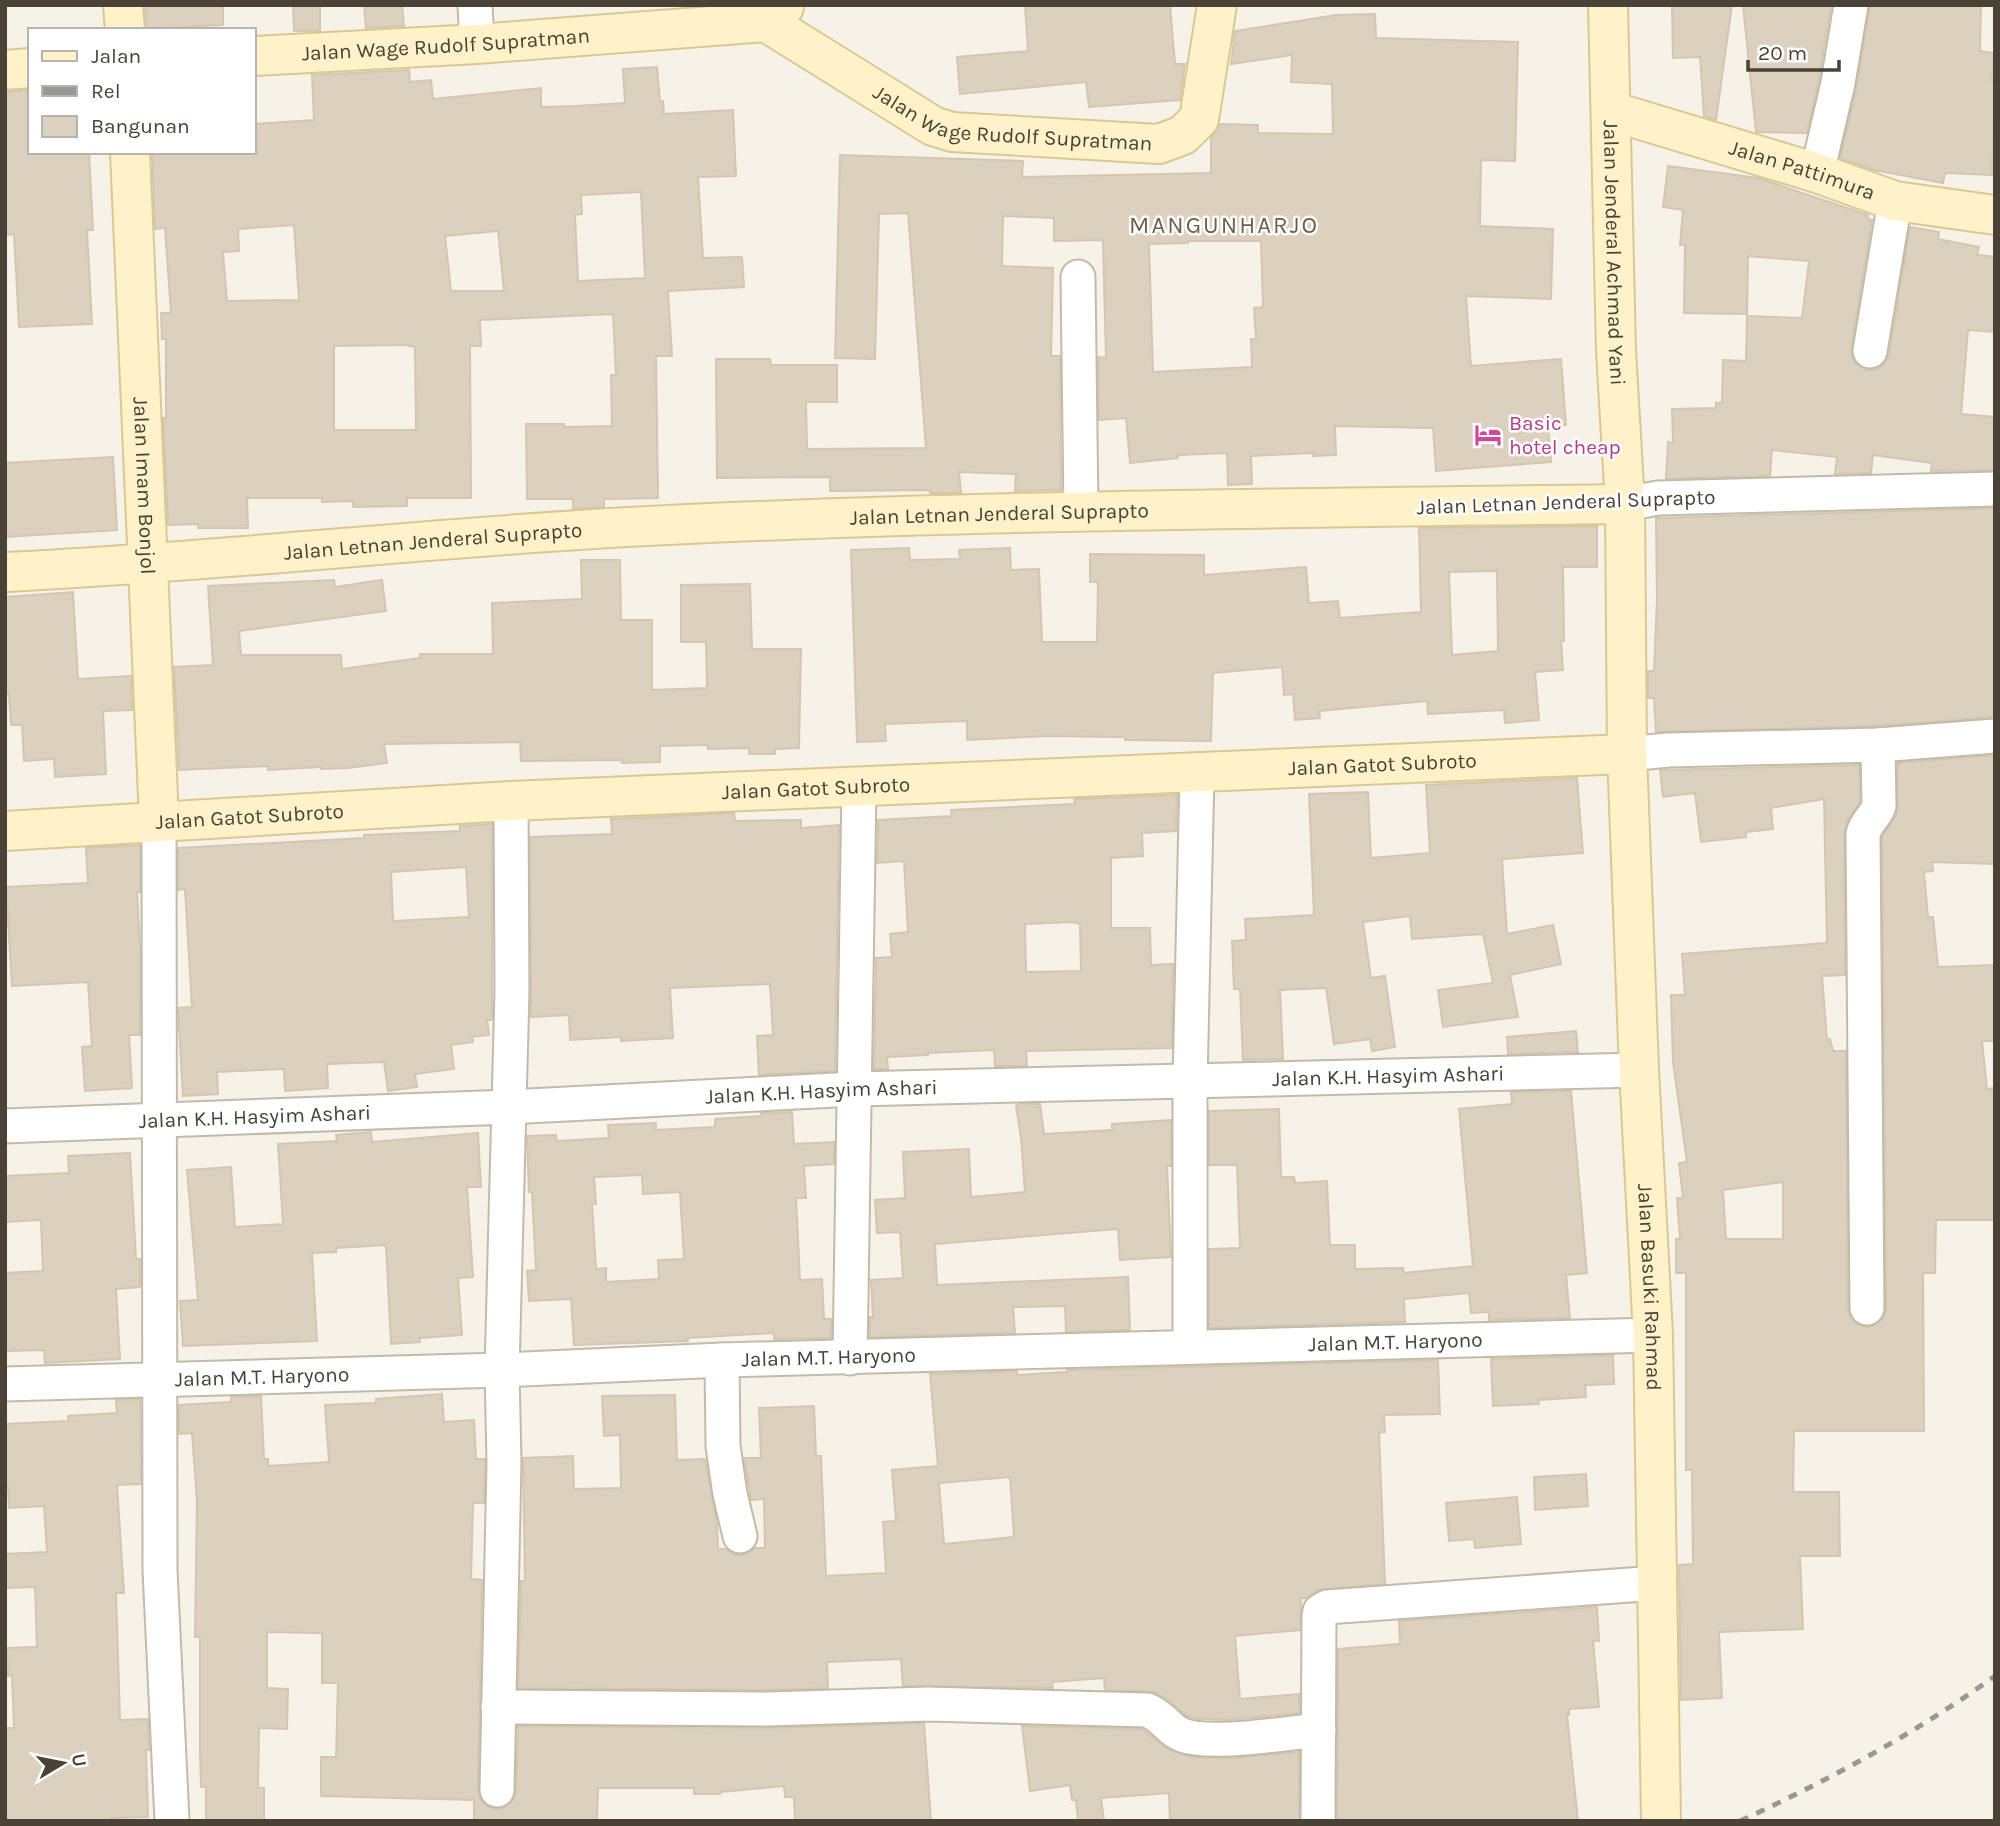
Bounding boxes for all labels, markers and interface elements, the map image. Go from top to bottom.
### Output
street label: Jalan Wage Rudolf Supratman [301,23,591,65]
legend [28,28,256,154]
scale bar [1748,28,1839,72]
text: 20 m [1758,41,1807,65]
text: Jalan [91,44,141,68]
text: Rel [91,79,121,103]
street label: Jalan Wage Rudolf Supratman [869,80,1153,156]
text: Bangunan [91,114,190,138]
street label: Jalan Jenderal Achmad Yani [1599,120,1630,386]
street label: Jalan Pattimura [1726,135,1878,205]
district label: MANGUNHARJO [1129,211,1319,239]
street label: Jalan Imam Bonjol [129,396,160,575]
place label: Basic hotel cheap [1509,411,1621,459]
hotel icon: Basic hotel cheap [1473,420,1503,450]
street label: Jalan Letnan Jenderal Suprapto [1416,485,1716,519]
street label: Jalan Letnan Jenderal Suprapto [849,498,1149,530]
street label: Jalan Letnan Jenderal Suprapto [283,518,583,565]
street label: Jalan Gatot Subroto [1287,748,1477,780]
street label: Jalan Gatot Subroto [721,772,911,804]
street label: Jalan Gatot Subroto [155,799,345,834]
street label: Jalan K.H. Hasyim Ashari [1271,1061,1505,1091]
street label: Jalan K.H. Hasyim Ashari [704,1075,938,1109]
street label: Jalan K.H. Hasyim Ashari [138,1100,372,1133]
street label: Jalan Basuki Rahmad [1633,1183,1666,1391]
street label: Jalan M.T. Haryono [1308,1328,1483,1356]
street label: Jalan M.T. Haryono [741,1343,916,1371]
street label: Jalan M.T. Haryono [174,1362,350,1391]
north arrow [28,1728,98,1798]
text: U [67,1752,91,1769]

